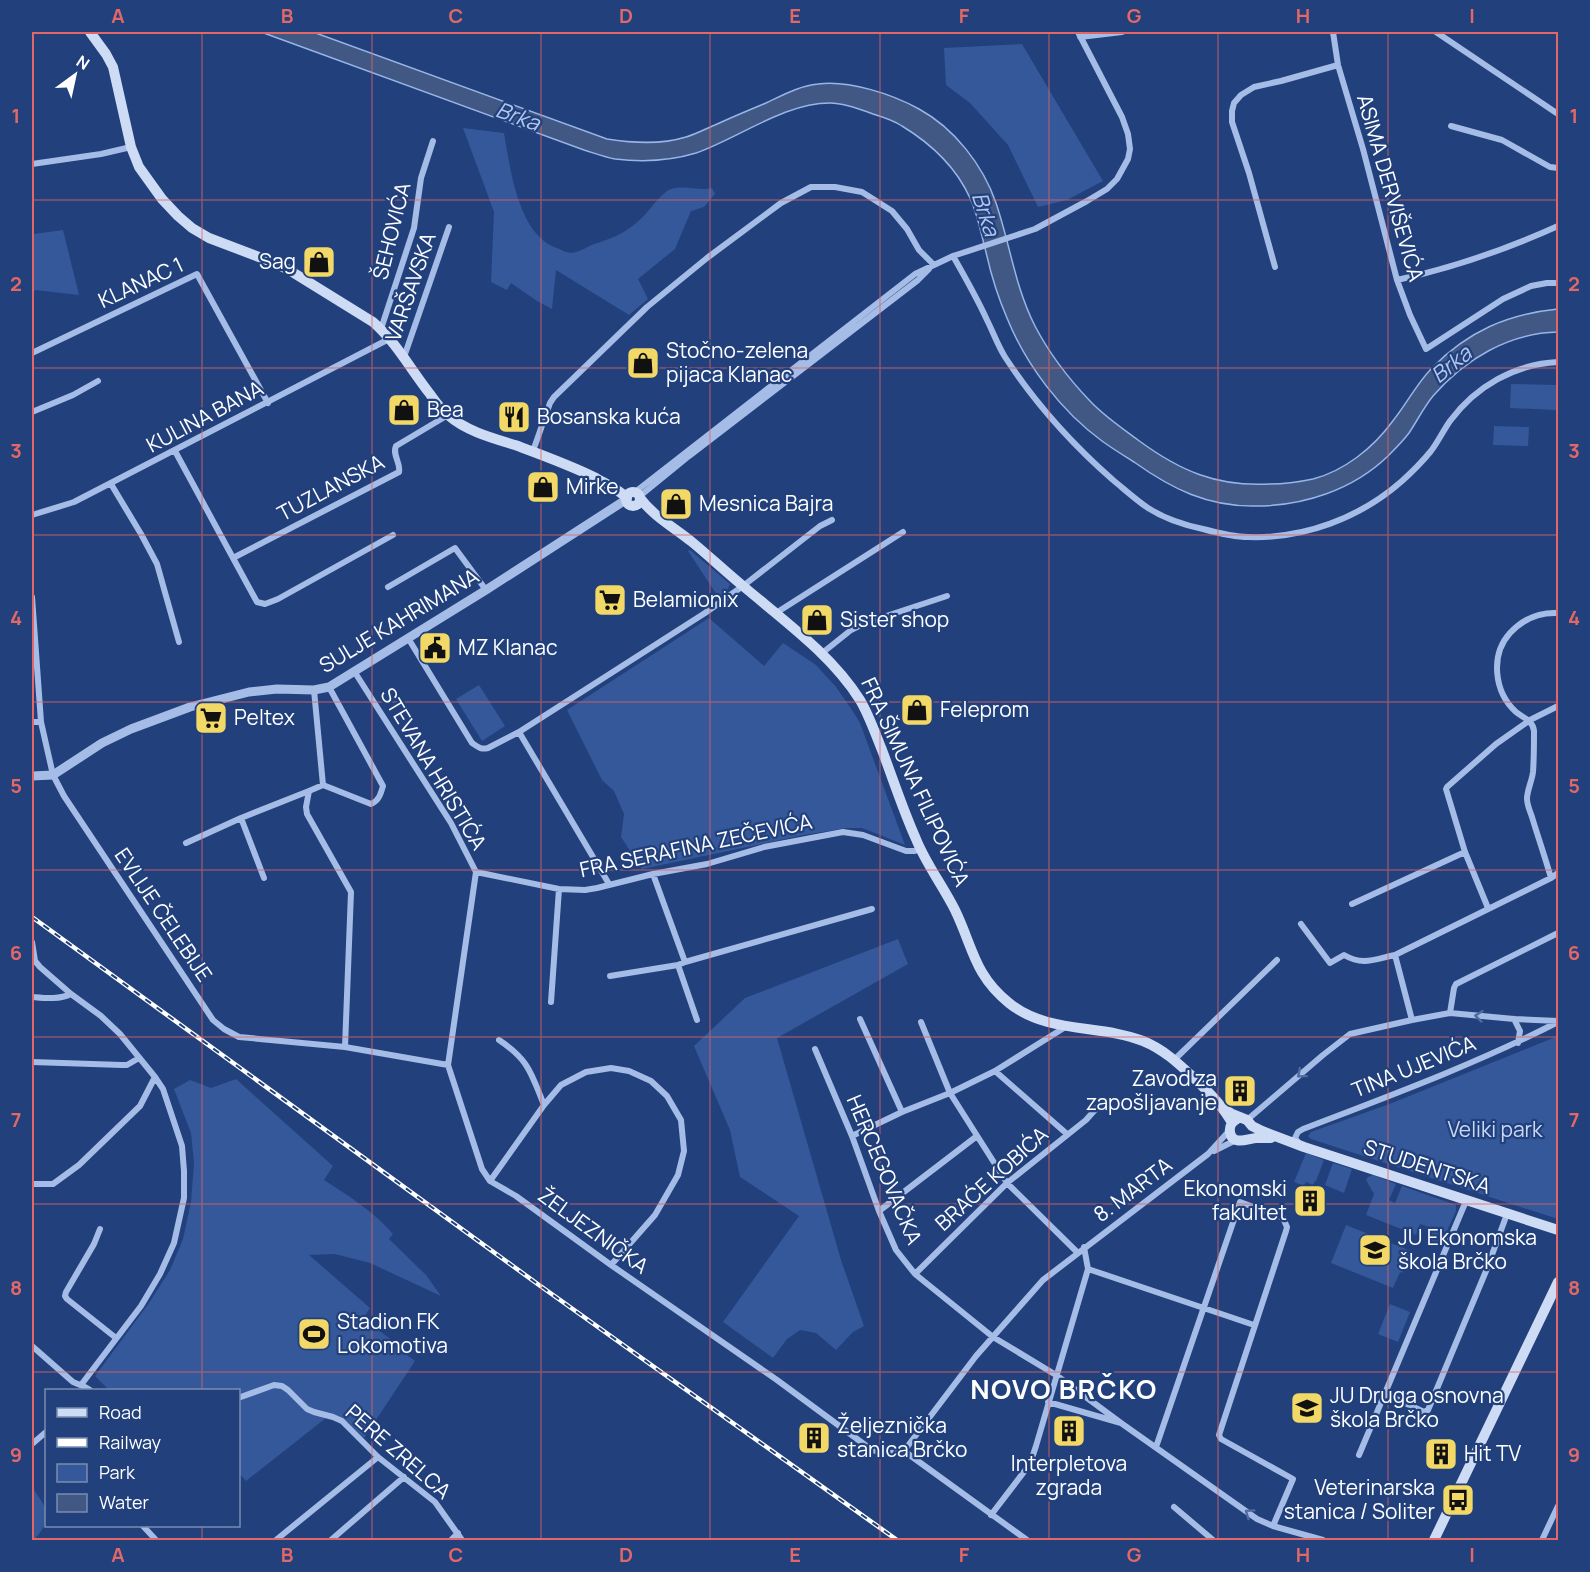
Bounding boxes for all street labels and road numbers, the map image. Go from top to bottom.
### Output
street label: ASIMA DERVIŠEVIĆA [1351,91,1431,284]
street label: ŠEHOVIĆA [365,179,417,282]
street label: VARŠAVSKA [378,228,442,345]
street label: KLANAC 1 [93,250,188,314]
street label: KULINA BANA [141,374,268,459]
street label: TUZLANSKA [272,447,389,527]
street label: SULJE KAHRIMANA [314,561,483,679]
street label: FRA ŠIMUNA FILIPOVIĆA [855,673,977,890]
street label: STEVANA HRISTIĆA [374,682,493,855]
street label: FRA SERAFINA ZEČEVIĆA [577,807,815,883]
street label: EVLIJE ČELEBIJE [109,842,219,987]
street label: TINA UJEVIĆA [1348,1029,1480,1104]
street label: HERCEGOVAČKA [841,1090,929,1249]
street label: BRAĆE KOBIĆA [929,1120,1054,1236]
street label: STUDENTSKA [1360,1132,1494,1200]
street label: 8. MARTA [1088,1151,1177,1228]
street label: ŽELJEZNIČKA [533,1181,655,1280]
street label: PERE ZRELCA [340,1398,457,1505]

